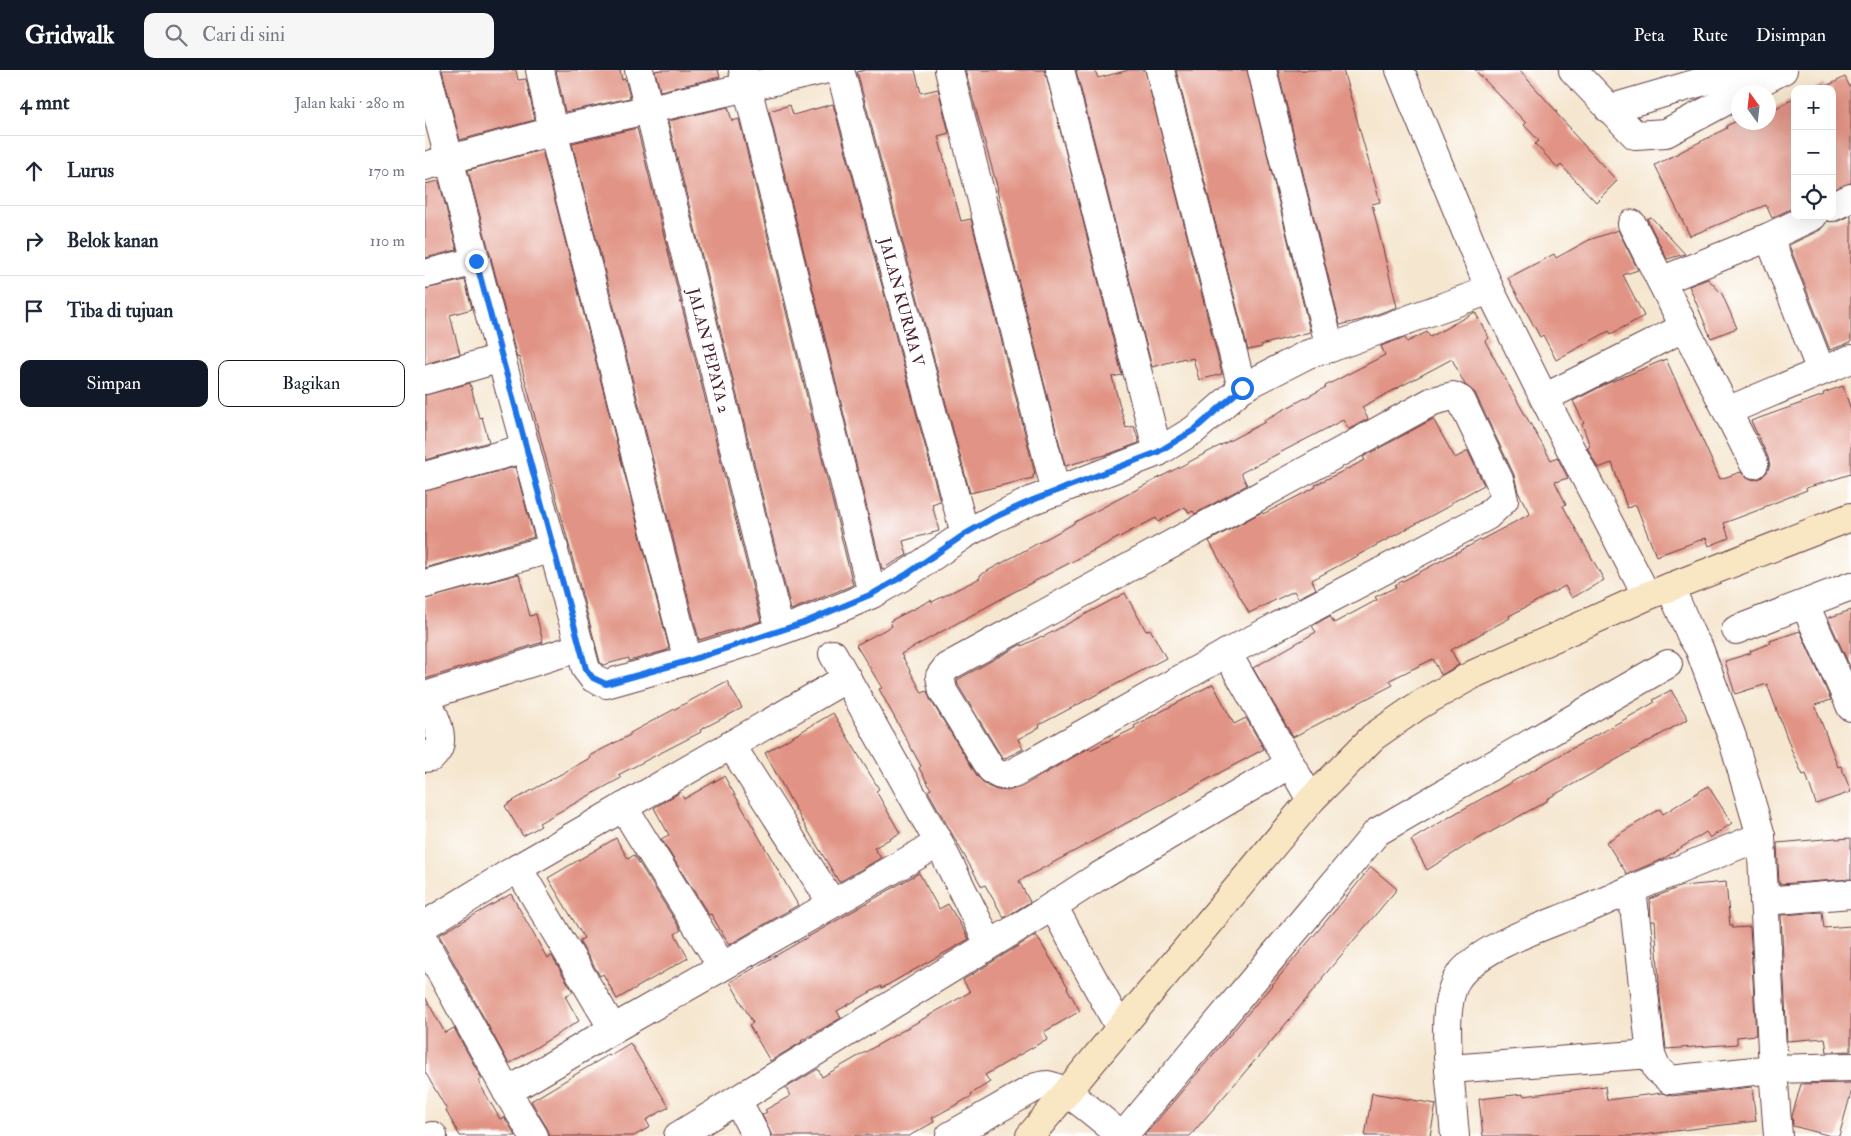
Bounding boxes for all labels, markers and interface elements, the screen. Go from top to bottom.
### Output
search box [144,13,494,58]
text: Gridwalk [25,20,114,51]
icon: search [162,21,190,49]
text: Cari di sini [202,23,285,47]
text: Peta [1634,24,1665,47]
text: Rute [1693,24,1728,47]
text: Disimpan [1756,24,1826,47]
north arrow [1731,85,1776,130]
map controls [1791,85,1836,220]
button: + [1791,85,1836,130]
text: 4 mnt [20,89,70,116]
text: Jalan kaki · 280 m [295,93,405,113]
button: − [1791,130,1836,175]
icon: ahead [20,157,48,185]
text: Lurus [67,159,114,183]
text: 170 m [368,161,405,181]
button: locate [1791,175,1836,220]
icon: right [20,227,48,255]
text: Belok kanan [67,229,158,253]
text: 110 m [370,231,405,251]
street label: JALAN KURMA V [873,234,929,369]
route end [465,250,488,273]
street label: JALAN PEPAYA 2 [682,285,734,415]
icon: arrive [20,297,48,325]
text: Tiba di tujuan [67,299,173,323]
button: Simpan [20,360,208,407]
button: Bagikan [218,360,405,407]
route start [1231,377,1254,400]

